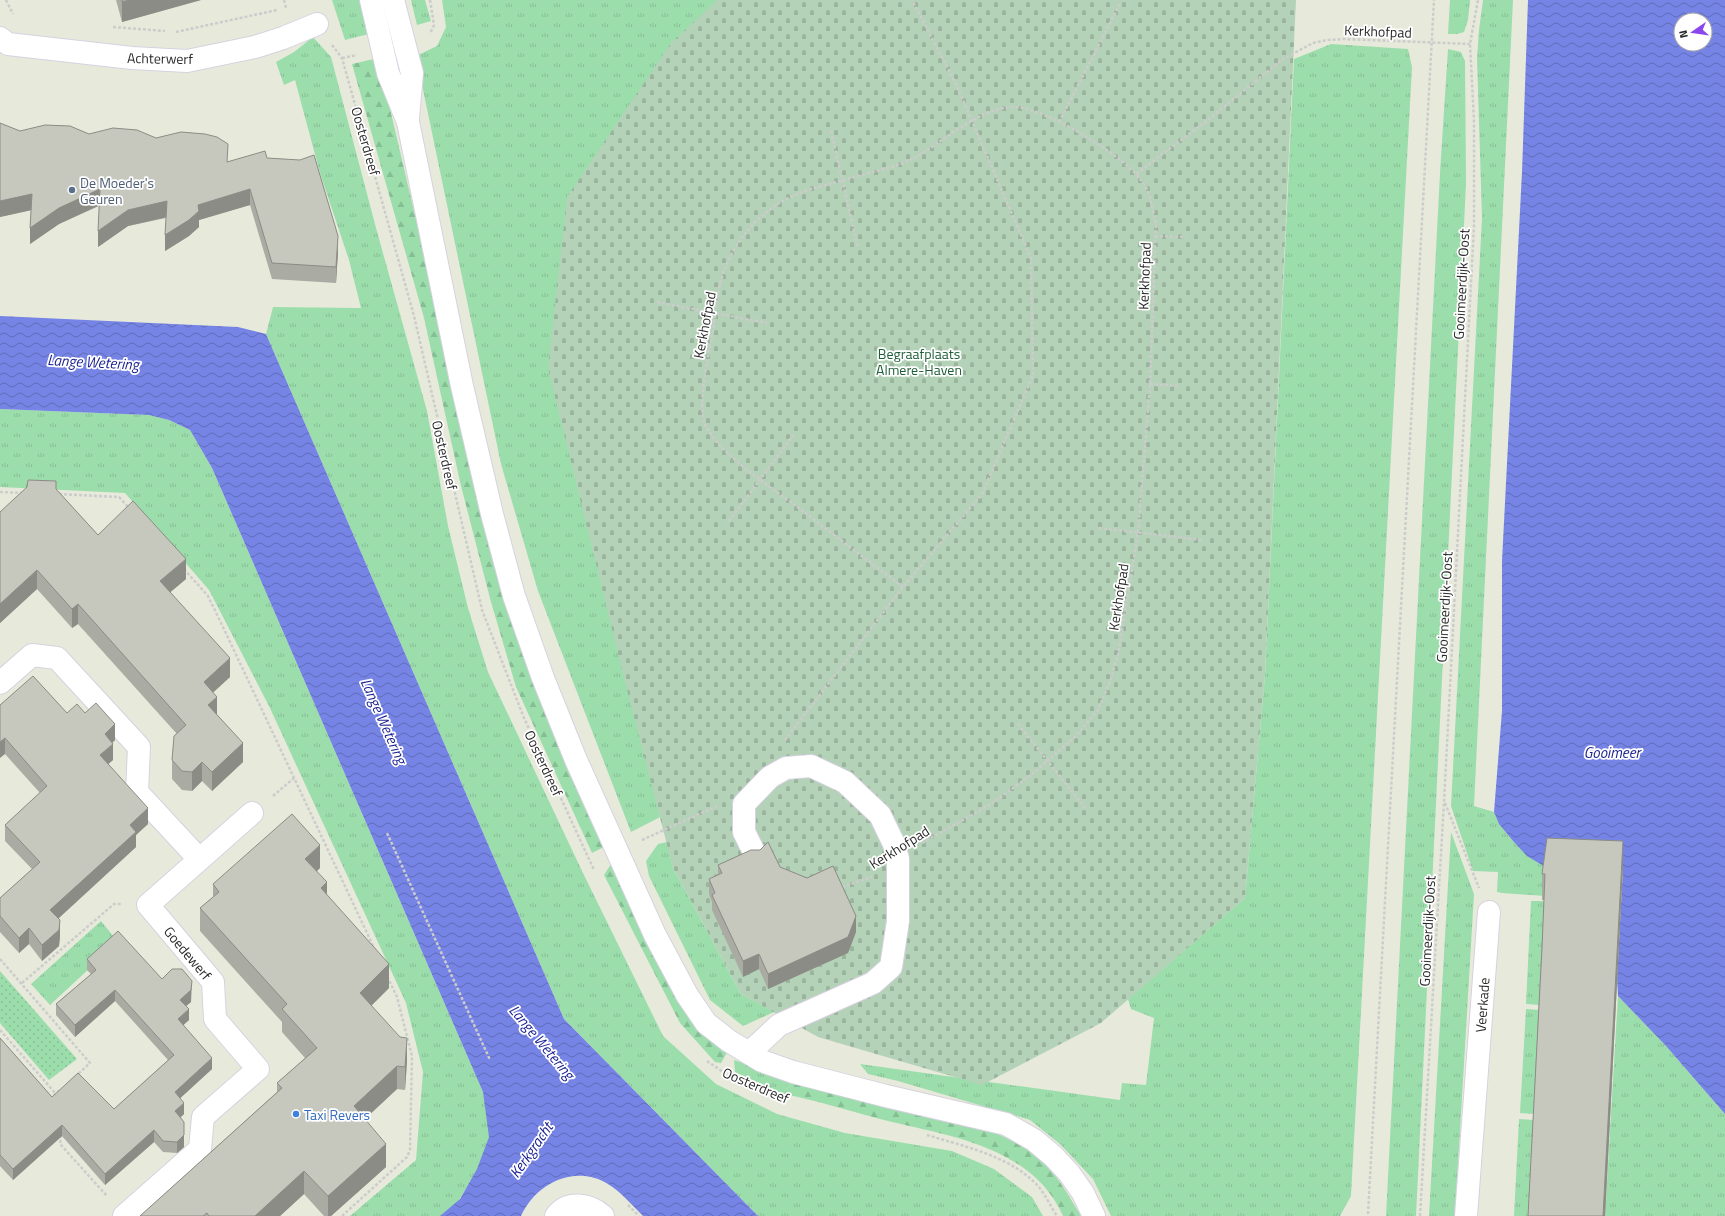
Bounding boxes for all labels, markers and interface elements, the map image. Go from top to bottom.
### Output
north arrow [1673,12,1713,52]
street label: Kerkhofpad [1344,19,1412,43]
text: N [1675,29,1692,40]
street label: Achterwerf [127,47,193,69]
street label: Oosterdreef [346,104,386,178]
place label: De Moeder's Geuren [80,172,154,209]
marker: De Moeder's Geuren [67,185,77,195]
street label: Gooimeerdijk-Oost [1448,228,1474,340]
street label: Kerkhofpad [1132,242,1156,310]
street label: Kerkhofpad [687,290,721,360]
park label: Begraafplaats Almere-Haven [876,343,962,380]
water label: Lange Wetering [47,348,141,376]
street label: Oosterdreef [427,418,463,492]
street label: Gooimeerdijk-Oost [1431,551,1457,663]
street label: Kerkhofpad [1102,562,1134,632]
water label: Lange Wetering [355,674,414,769]
street label: Oosterdreef [520,727,569,800]
water label: Gooimeer [1584,741,1643,764]
street label: Kerkhofpad [865,820,933,874]
street label: Gooimeerdijk-Oost [1414,875,1440,987]
street label: Goedewerf [159,921,217,985]
street label: Veerkade [1470,977,1494,1033]
water label: Lange Wetering [504,1000,582,1086]
street label: Oosterdreef [719,1062,793,1109]
place label: Taxi Revers [304,1104,370,1125]
marker: Taxi Revers [291,1109,301,1119]
water label: Kerkgracht [503,1116,560,1182]

